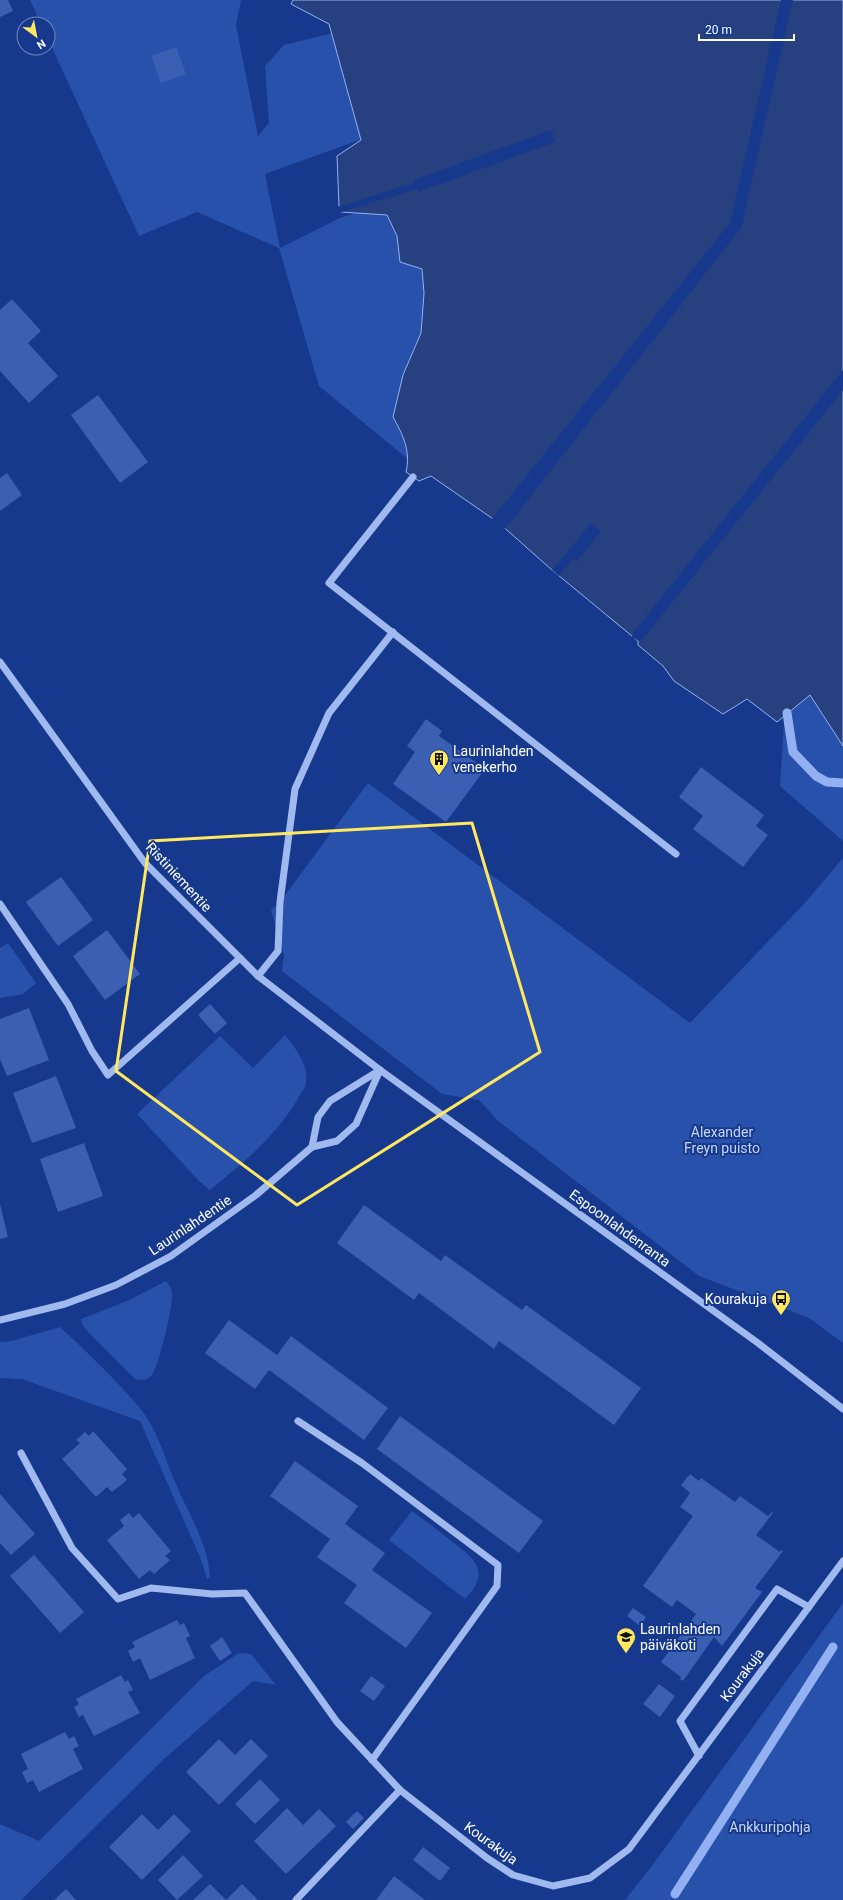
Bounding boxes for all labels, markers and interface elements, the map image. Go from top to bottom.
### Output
north arrow [16,16,56,56]
scale bar [699,16,794,42]
text: 20 m [705,23,732,37]
text: N [34,36,48,52]
place label: Laurinlahden venekerho [453,743,534,775]
building icon: Laurinlahden venekerho [428,748,450,776]
street label: Ristiniementie [143,839,215,915]
park label: Alexander Freyn puisto [684,1124,760,1156]
street label: Espoonlahdenranta [567,1186,673,1270]
street label: Laurinlahdentie [146,1192,234,1258]
bus stop icon: Kourakuja [770,1288,792,1316]
place label: Kourakuja [705,1291,767,1307]
place label: Laurinlahden päiväkoti [640,1621,721,1653]
school or university icon: Laurinlahden päiväkoti [615,1626,637,1654]
street label: Kourakuja [717,1645,767,1705]
street label: Kourakuja [461,1818,521,1868]
park label: Ankkuripohja [729,1819,811,1835]

